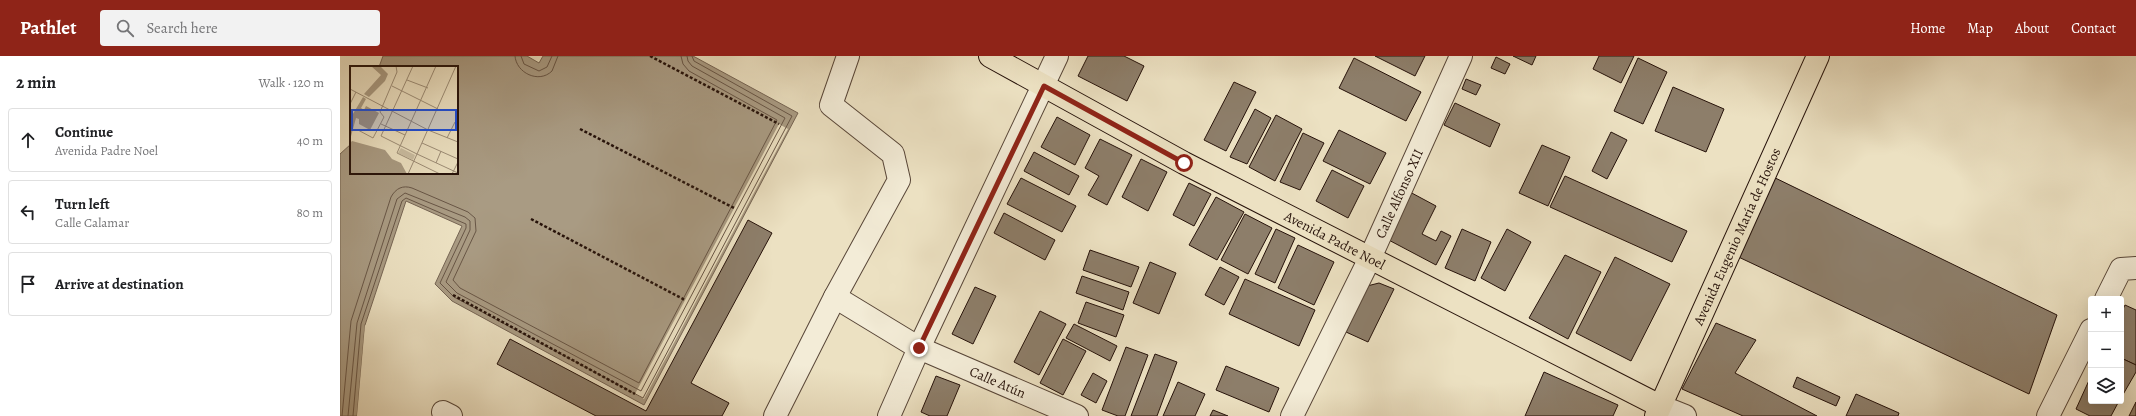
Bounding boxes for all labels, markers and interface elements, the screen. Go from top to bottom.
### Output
search box [100,10,380,46]
text: Pathlet [20,15,76,41]
icon: search [114,17,136,39]
text: Search here [146,18,218,38]
text: Home [1910,19,1945,38]
text: Map [1967,19,1993,38]
text: About [2015,19,2049,38]
text: Contact [2071,19,2116,38]
inset map [350,66,458,174]
text: 2 min [16,71,56,94]
text: Walk · 120 m [259,74,324,91]
text: Continue [55,122,113,142]
icon: ahead [17,129,39,151]
text: 40 m [297,132,323,149]
text: Avenida Padre Noel [55,142,158,159]
street label: Avenida Eugenio María de Hostos [1689,145,1785,329]
street label: Calle Alfonso XII [1371,146,1428,241]
route start [1175,154,1193,172]
text: Turn left [55,194,110,214]
icon: left [17,201,39,223]
text: 80 m [296,204,323,221]
street label: Avenida Padre Noel [1280,206,1389,274]
text: Calle Calamar [55,214,129,231]
icon: arrive [17,273,39,295]
text: Arrive at destination [55,274,184,294]
map controls [2088,296,2124,404]
button: + [2088,296,2124,332]
button: − [2088,332,2124,368]
route end [910,339,928,357]
street label: Calle Atún [967,362,1029,403]
button: layers [2088,368,2124,404]

